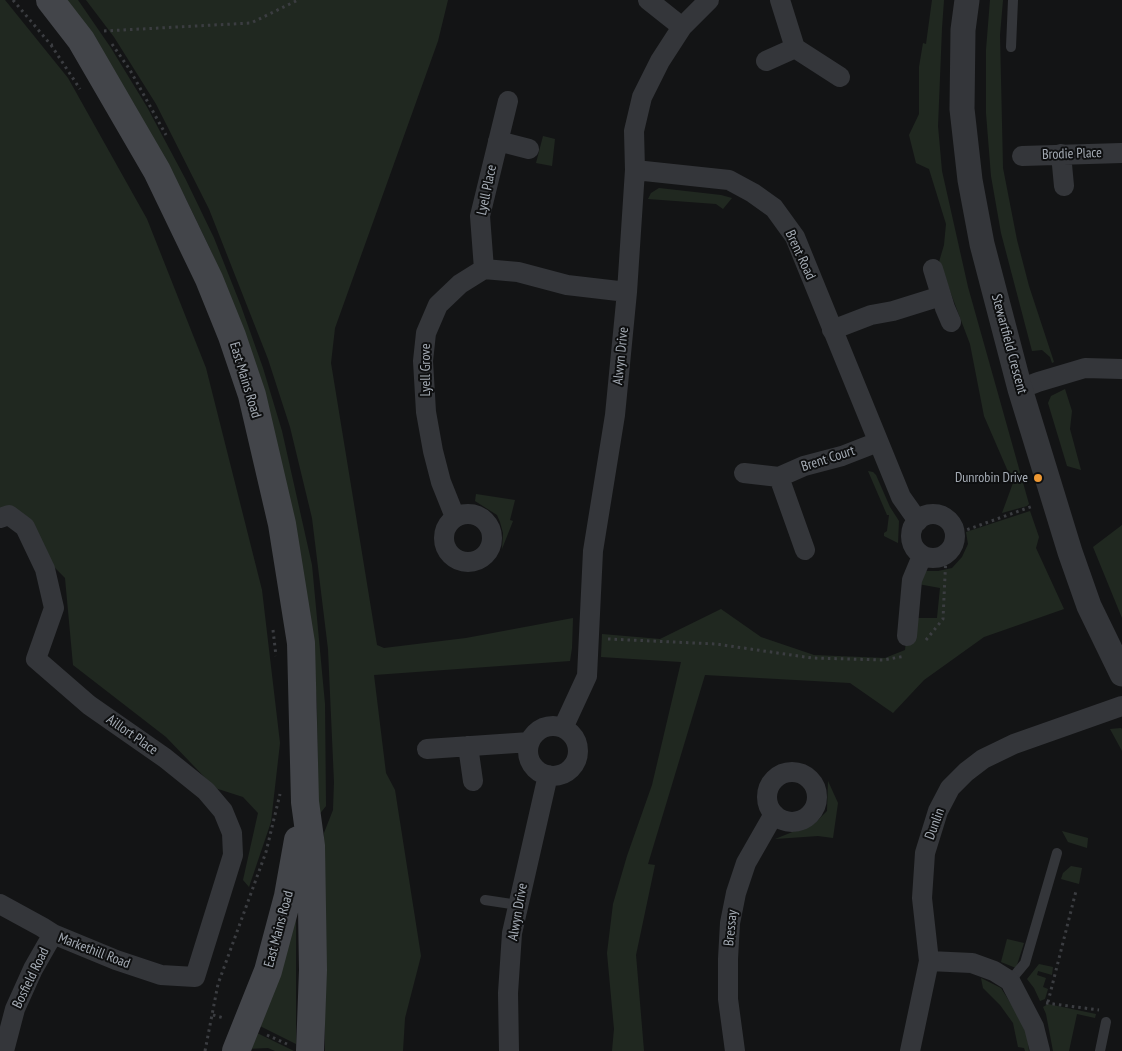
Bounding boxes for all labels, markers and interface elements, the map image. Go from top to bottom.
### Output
street label: Brodie Place [1042,145,1102,163]
street label: Lyell Place [473,163,501,217]
street label: Brent Road [781,227,819,283]
street label: Stewartfield Crescent [988,292,1030,396]
street label: Alwyn Drive [610,326,632,386]
street label: East Mains Road [225,340,265,420]
street label: Lyell Grove [418,343,434,397]
street label: Brent Court [799,442,857,476]
place label: Dunrobin Drive [955,470,1028,486]
marker: Dunrobin Drive [1032,472,1044,484]
street label: Aillort Place [103,711,161,759]
street label: Dunlin [922,806,948,842]
street label: Alwyn Drive [505,882,531,942]
street label: East Mains Road [261,889,297,969]
street label: Bressay [721,909,741,947]
street label: Markethill Road [56,930,132,972]
street label: Bosfield Road [9,945,53,1011]

